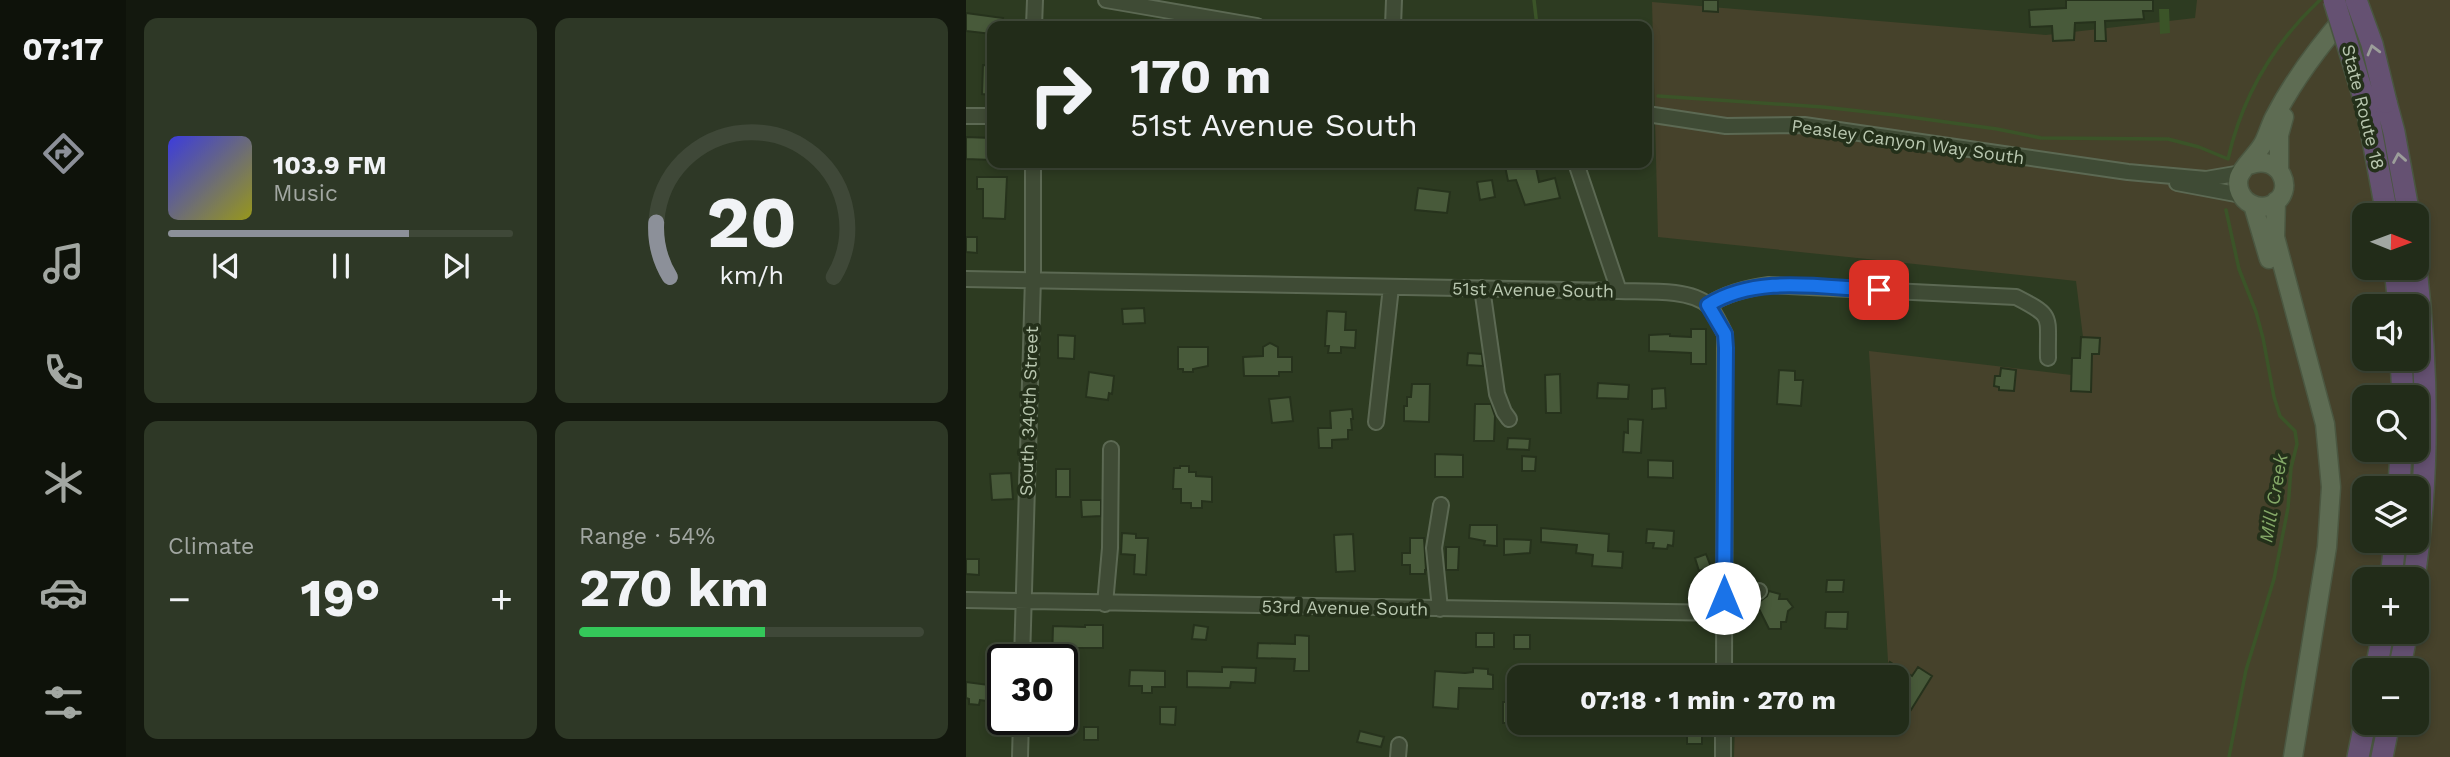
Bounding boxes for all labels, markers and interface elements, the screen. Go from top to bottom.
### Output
text: 07:17 [22,30,104,68]
street label: State Route 18 [2338,42,2389,172]
one-way arrow [2367,45,2381,57]
text: 170 m [1130,47,1271,105]
icon: right [1015,49,1106,140]
text: 51st Avenue South [1130,106,1418,144]
street label: Peasley Canyon Way South [1790,115,2026,168]
icon: directions [39,129,88,178]
text: 103.9 FM [273,150,387,180]
one-way arrow [2392,152,2407,164]
text: 20 [706,179,797,265]
text: Music [273,180,338,207]
north arrow [2352,203,2429,280]
map controls [2352,203,2429,735]
icon: music [39,239,88,288]
icon: previous [207,247,245,285]
icon: pause [322,247,360,285]
icon: next [437,247,475,285]
pin [1849,260,1909,320]
text: km/h [719,261,784,290]
icon: arrive [1860,271,1898,309]
street label: 51st Avenue South [1452,278,1614,301]
button: sound [2352,294,2429,371]
street label: South 340th Street [1015,325,1042,496]
icon: phone [39,348,88,397]
button: search [2352,385,2429,462]
water label: Mill Creek [2254,451,2293,544]
icon: climate [39,458,88,507]
button: layers [2352,476,2429,553]
text: Range · 54% [579,523,715,550]
text: Climate [168,533,254,560]
text: 270 km [579,558,769,619]
position arrow [1687,561,1761,635]
button: + [2352,567,2429,644]
icon: car [39,568,88,617]
text: 19° [300,568,381,629]
text: − [168,577,191,621]
text: + [490,577,513,621]
street label: 53rd Avenue South [1262,596,1429,619]
speed limit sign: 30 [987,644,1078,735]
button: − [2352,658,2429,735]
icon: filters [39,678,88,727]
text: 07:18 · 1 min · 270 m [1580,685,1836,715]

